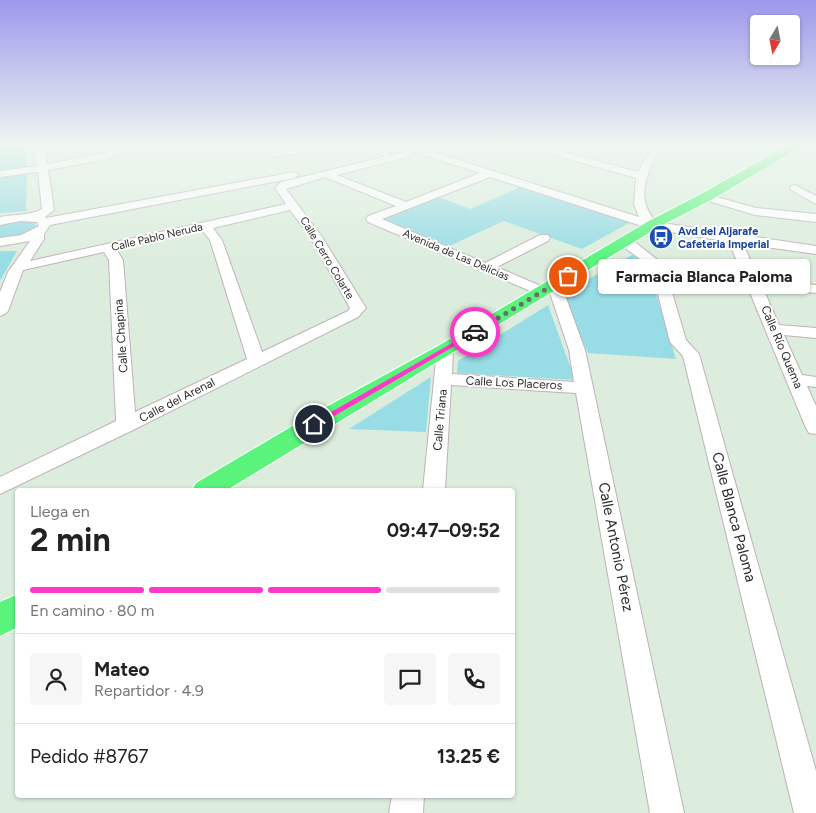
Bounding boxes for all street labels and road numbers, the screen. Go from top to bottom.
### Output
street label: Calle Cerro Colarte [297,214,357,302]
street label: Calle Pablo Neruda [110,220,204,254]
street label: Avenida de Las Delicias [401,227,511,283]
street label: Calle Chapina [111,299,131,373]
street label: Calle Río Quema [758,303,806,391]
street label: Calle Los Placeros [465,373,563,393]
street label: Calle del Arenal [137,375,217,425]
street label: Calle Triana [430,389,450,451]
street label: Calle Blanca Paloma [708,450,760,584]
street label: Calle Antonio Pérez [595,481,637,613]

